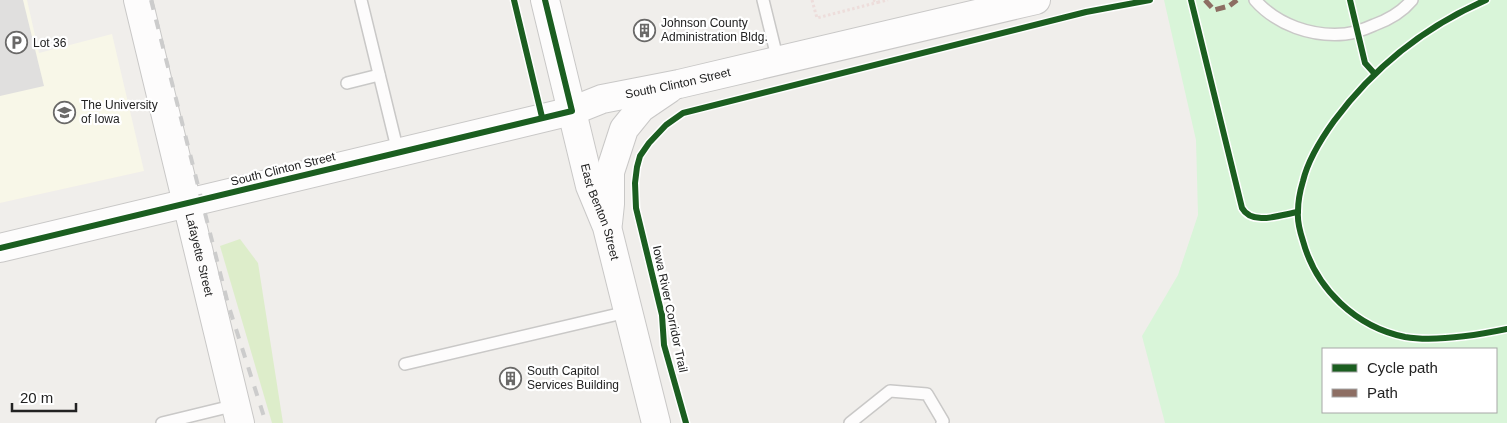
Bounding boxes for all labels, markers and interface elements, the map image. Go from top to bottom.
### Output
place label: Johnson County Administration Bldg. [661,16,768,44]
building icon: Johnson County Administration Bldg. [633,18,657,42]
parking icon: Lot 36 [5,31,29,55]
place label: Lot 36 [33,36,67,50]
street label: South Clinton Street [624,65,733,101]
place label: The University of Iowa [81,98,158,126]
school or university icon: The University of Iowa [53,100,77,124]
street label: South Clinton Street [229,149,337,189]
street label: East Benton Street [578,162,622,262]
street label: Lafayette Street [183,212,216,298]
street label: Iowa River Corridor Trail [650,244,690,374]
legend [1322,348,1497,413]
text: Cycle path [1367,359,1438,376]
place label: South Capitol Services Building [527,364,619,392]
building icon: South Capitol Services Building [499,366,523,390]
scale bar [12,380,76,412]
text: Path [1367,384,1398,401]
text: 20 m [20,389,53,406]

